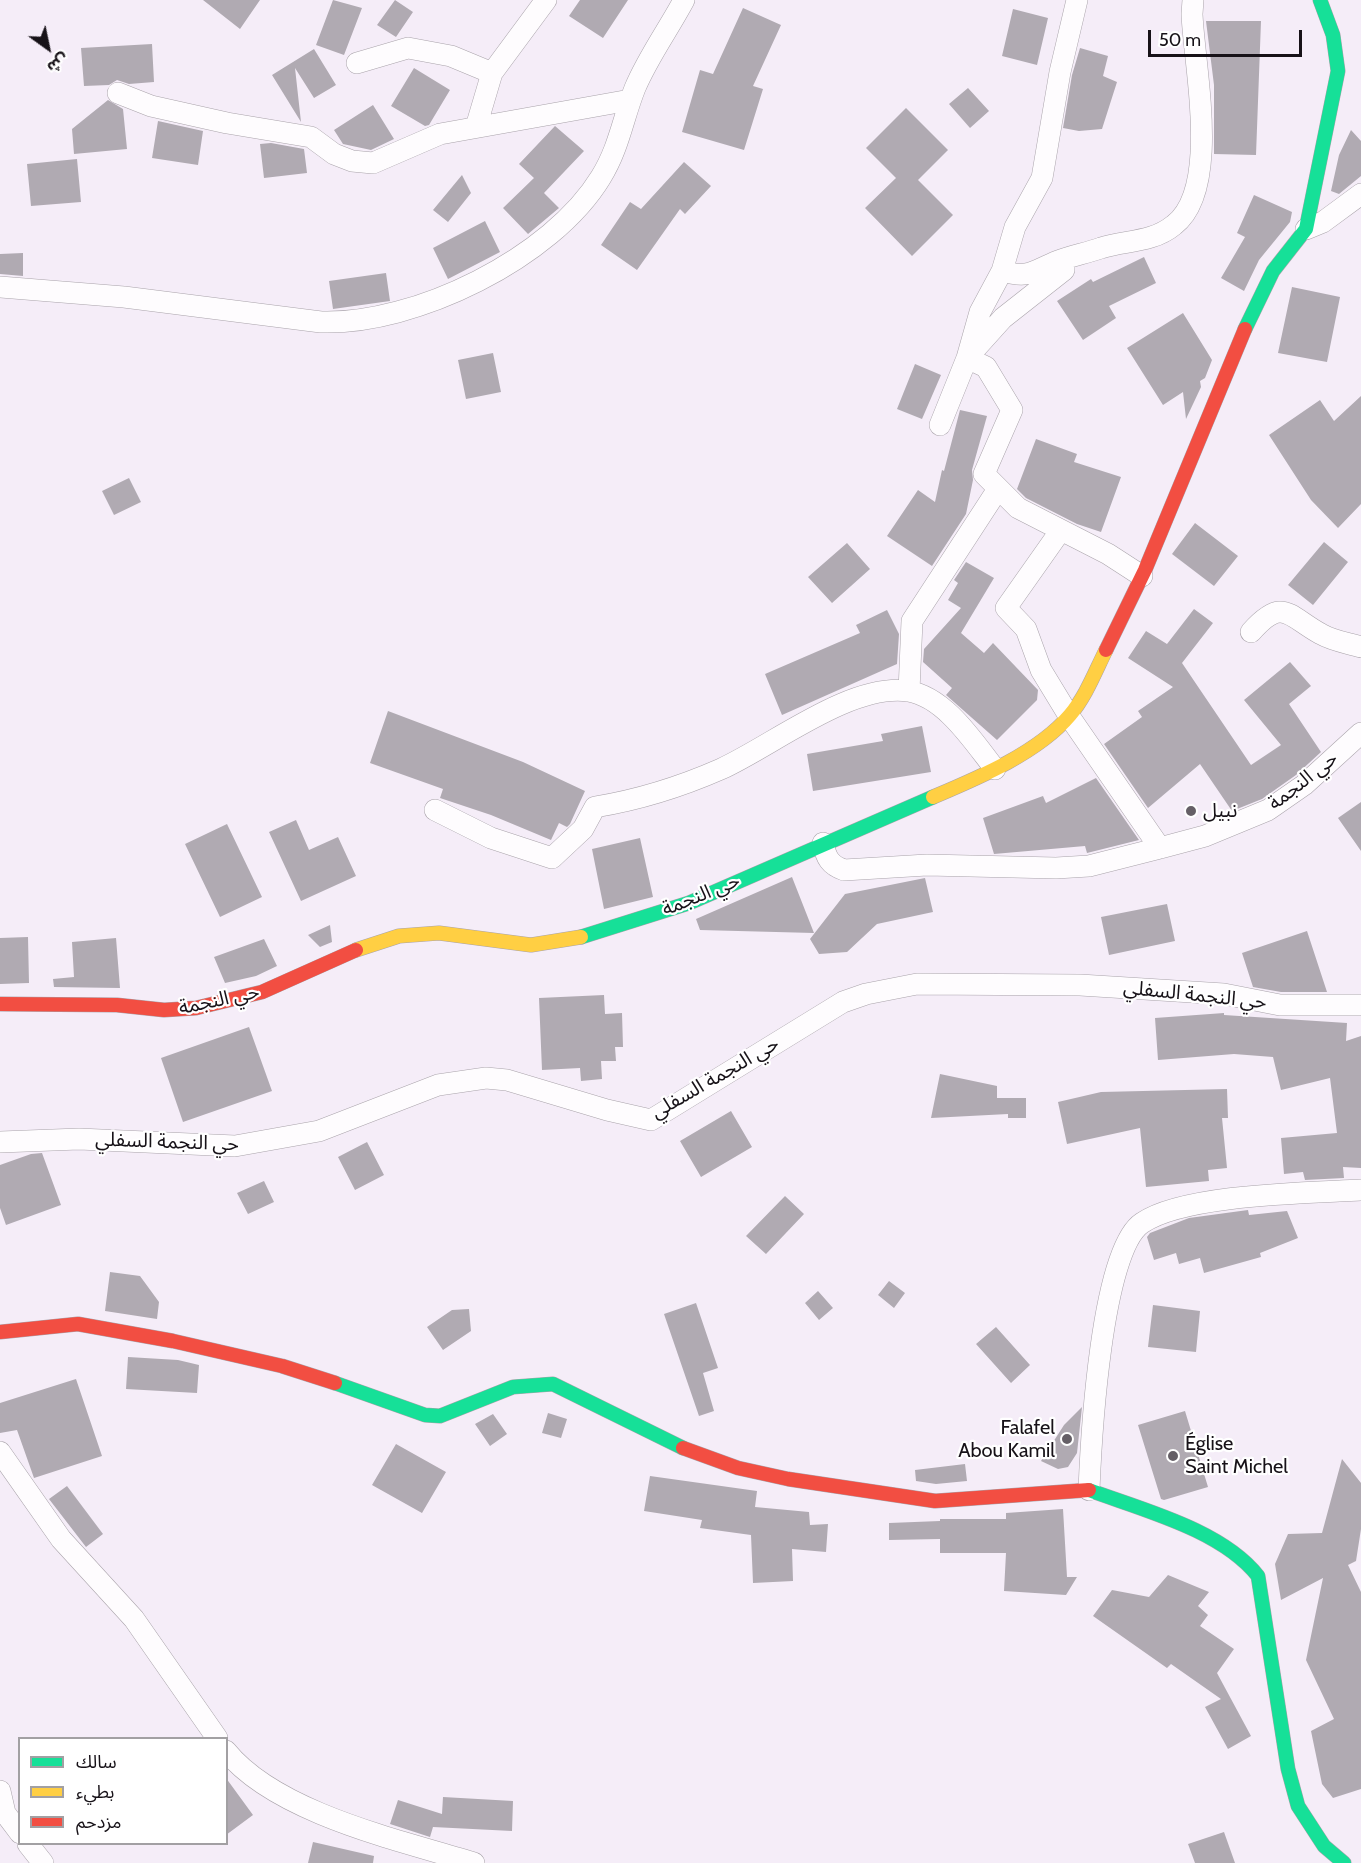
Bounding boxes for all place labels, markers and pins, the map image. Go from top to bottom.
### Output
place label: نبيل [1203,799,1237,823]
marker: نبيل [1184,804,1198,818]
place label: Falafel Abou Kamil [958,1416,1055,1463]
marker: Falafel Abou Kamil [1060,1432,1074,1446]
place label: Église Saint Michel [1185,1432,1288,1479]
marker: Église Saint Michel [1166,1449,1180,1463]

